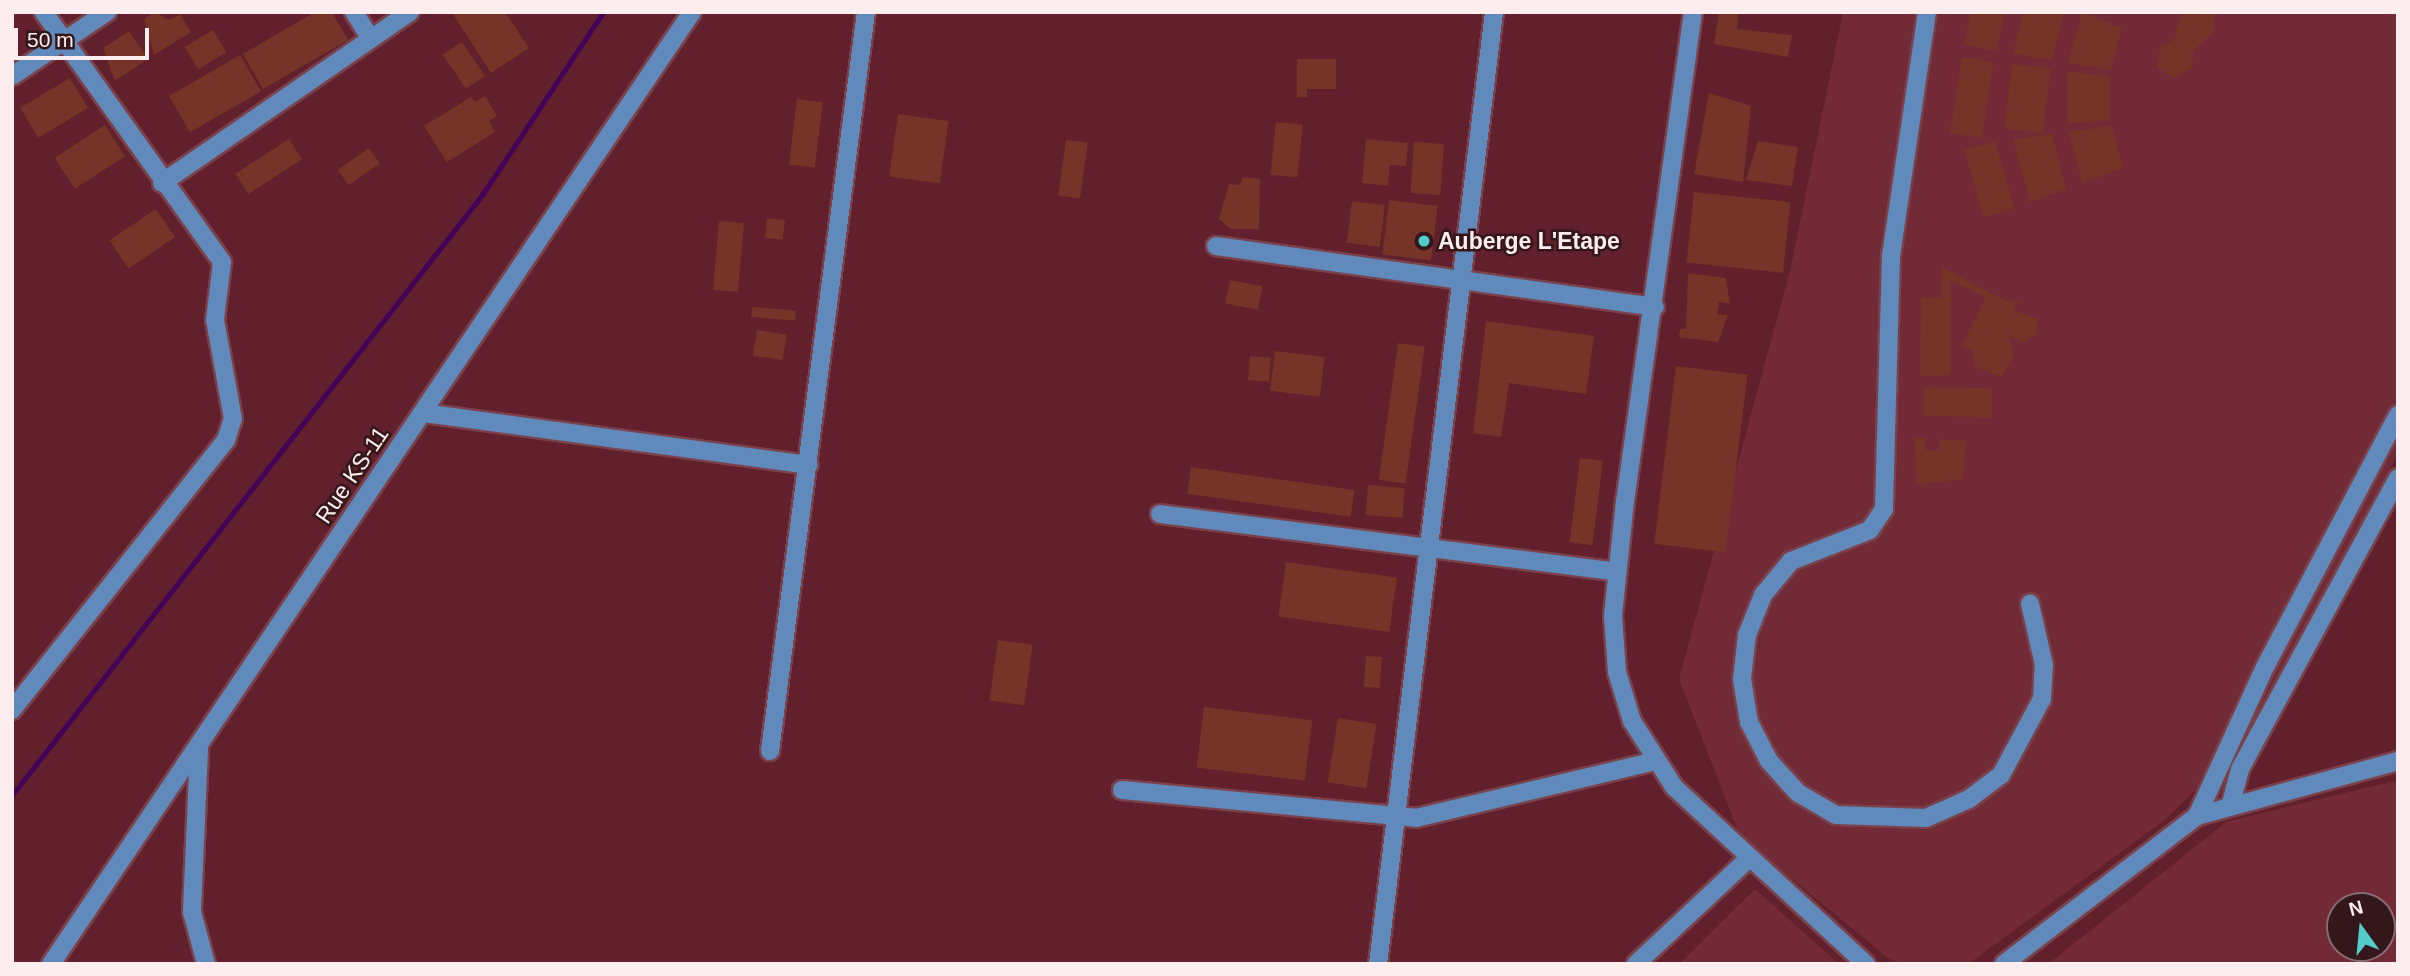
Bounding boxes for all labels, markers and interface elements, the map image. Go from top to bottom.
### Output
scale bar [18,14,152,58]
text: 50 m [27,28,74,51]
place label: Auberge L'Etape [1438,227,1620,255]
marker: Auberge L'Etape [1416,233,1432,249]
street label: Rue KS-11 [310,421,394,529]
north arrow [2326,892,2396,962]
text: N [2347,896,2365,920]

